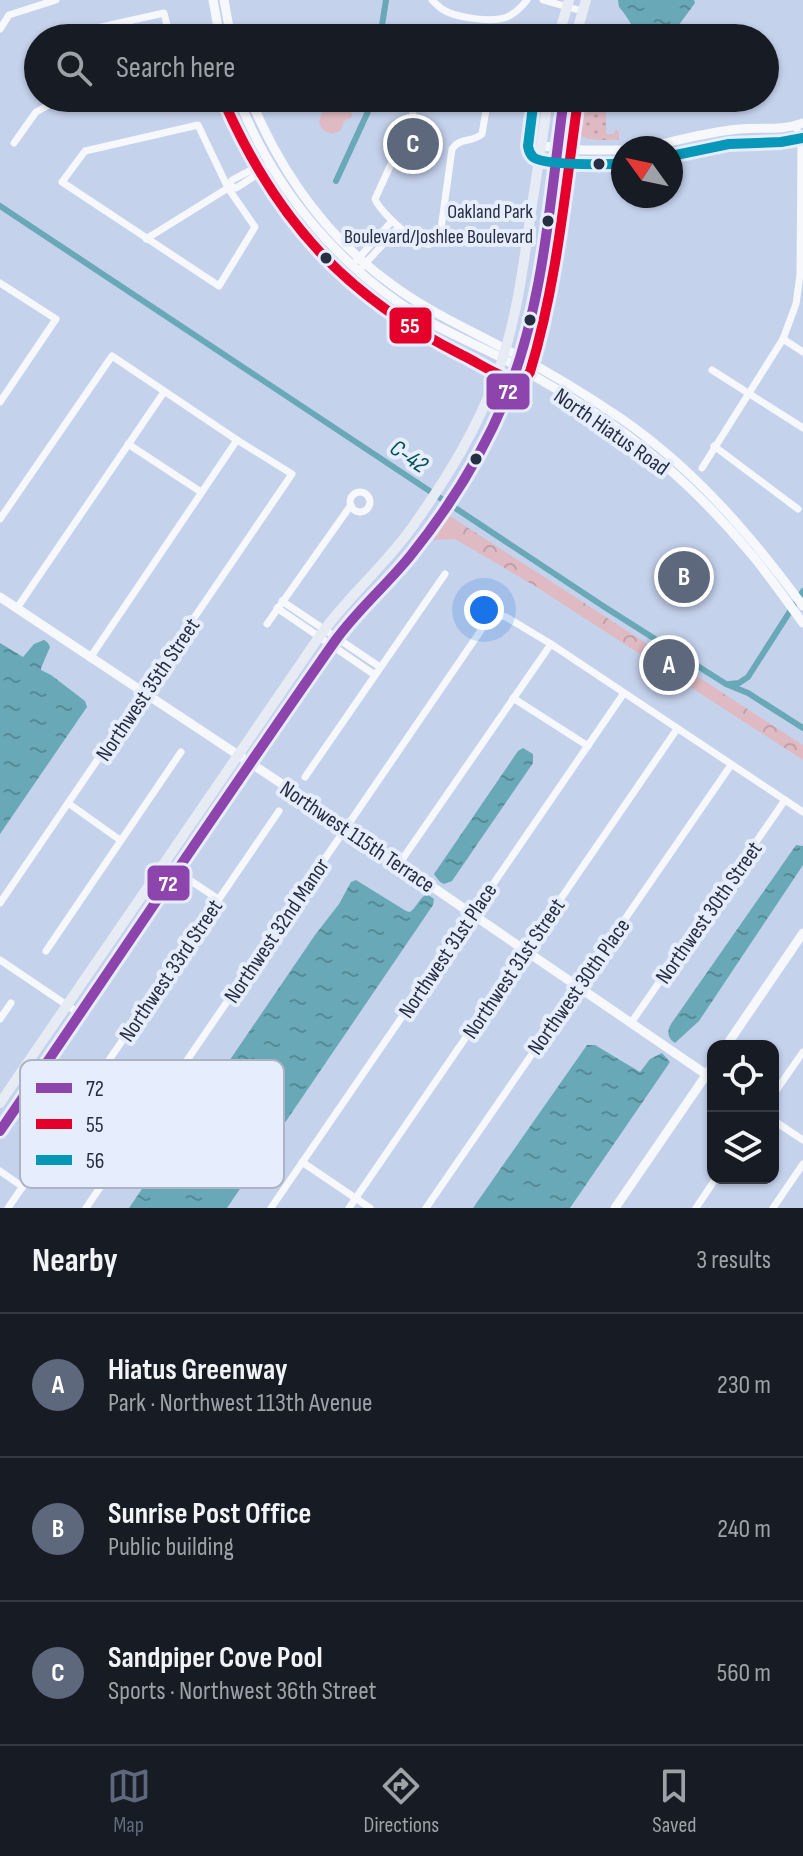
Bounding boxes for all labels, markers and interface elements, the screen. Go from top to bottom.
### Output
search box [24,24,779,112]
icon: search [52,46,96,90]
text: Search here [116,50,235,86]
pin: C [387,114,439,174]
north arrow [611,136,683,208]
unlabelled marker [591,156,607,172]
place label: Oakland Park Boulevard/Joshlee Boulevard [344,200,533,249]
marker: Oakland Park Boulevard/Joshlee Boulevard [540,213,556,229]
unlabelled marker [318,250,334,266]
line badge: 55 [388,306,433,345]
unlabelled marker [522,312,538,328]
text: 55 [400,313,420,340]
line badge: 72 [485,372,531,411]
text: 72 [498,379,518,406]
street label: North Hiatus Road [548,383,674,482]
water label: C-42 [384,433,433,480]
unlabelled marker [468,451,484,467]
pin: B [658,547,710,607]
your location [464,590,504,630]
street label: Northwest 35th Street [91,613,206,766]
pin: A [643,635,695,695]
street label: Northwest 115th Terrace [275,776,440,899]
street label: Northwest 30th Street [650,836,768,989]
street label: Northwest 32nd Manor [219,853,336,1008]
line badge: 72 [146,864,191,902]
text: 72 [158,871,178,898]
street label: Northwest 31st Place [393,878,503,1023]
street label: Northwest 31st Street [457,893,571,1044]
street label: Northwest 33rd Street [114,894,229,1047]
street label: Northwest 30th Place [522,913,636,1060]
map controls [707,1040,779,1184]
button: locate [707,1040,779,1112]
legend [20,1060,284,1188]
text: 72 [86,1076,104,1103]
text: 55 [86,1112,104,1139]
button: layers [707,1112,779,1184]
text: 56 [86,1148,104,1175]
text: Nearby [32,1240,118,1281]
text: 3 results [696,1245,771,1276]
text: Hiatus Greenway [108,1352,288,1388]
text: A [52,1370,64,1401]
text: 230 m [717,1370,771,1401]
text: Park · Northwest 113th Avenue [108,1388,373,1419]
text: Sunrise Post Office [108,1496,311,1532]
text: B [52,1514,64,1545]
text: 240 m [717,1514,771,1545]
text: Public building [108,1532,234,1563]
text: Sandpiper Cove Pool [108,1640,323,1676]
text: C [51,1658,65,1689]
text: 560 m [717,1658,771,1689]
text: Sports · Northwest 36th Street [108,1676,377,1707]
tab: Map [107,1764,151,1839]
tab: Directions [364,1764,439,1839]
tab: Saved [652,1764,696,1839]

